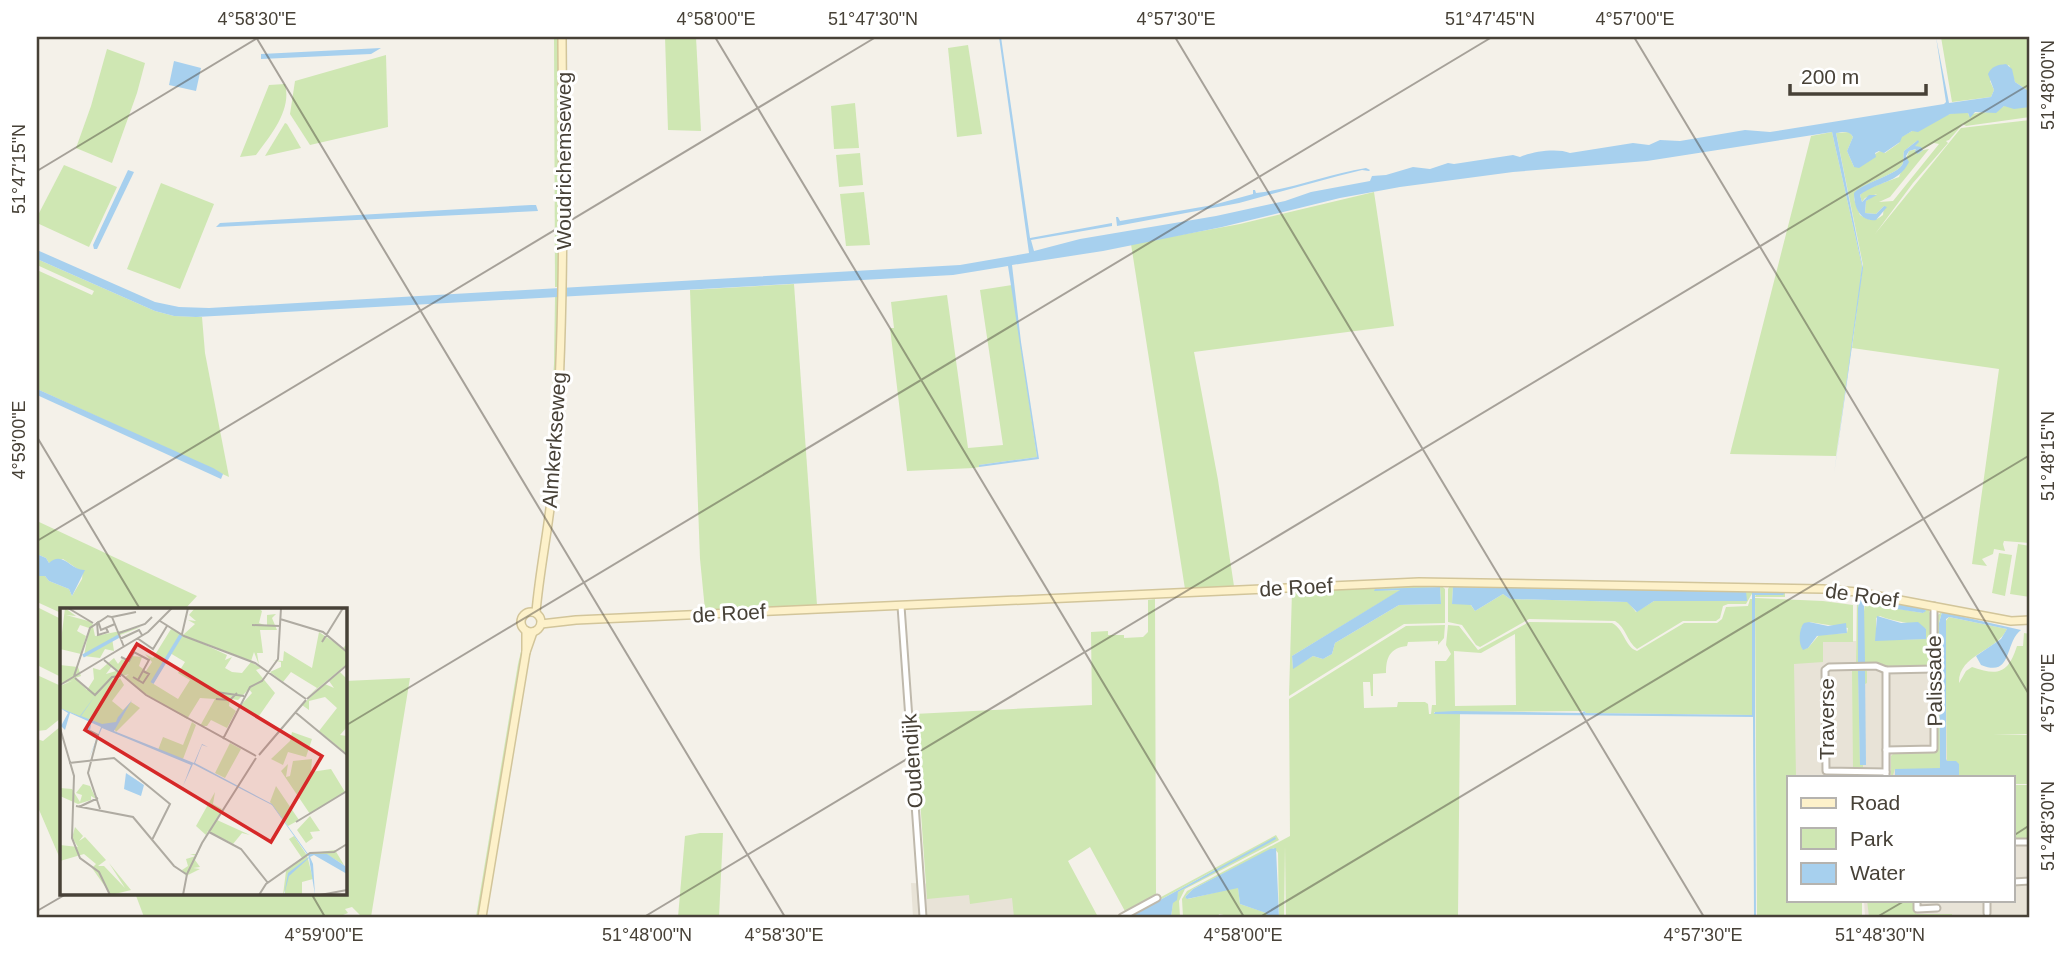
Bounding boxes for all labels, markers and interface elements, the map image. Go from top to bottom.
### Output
text: 4°58'30"E [217,9,297,29]
text: 4°58'00"E [676,9,756,29]
text: 51°47'30"N [828,9,918,29]
text: 4°57'30"E [1136,9,1216,29]
text: 51°47'45"N [1445,9,1535,29]
text: 4°57'00"E [1595,9,1675,29]
text: 51°48'00"N [2038,40,2058,130]
scale bar [1790,52,1927,96]
text: 200 m [1801,65,1859,88]
street label: Woudrichemseweg [552,72,575,250]
text: 51°47'15"N [9,124,29,214]
street label: Almkerkseweg [538,371,570,509]
text: 4°59'00"E [9,400,29,480]
text: 51°48'15"N [2038,411,2058,501]
street label: de Roef [1259,574,1333,600]
street label: de Roef [1824,578,1900,612]
street label: de Roef [692,600,766,626]
inset map [60,608,346,894]
street label: Palissade [1922,635,1946,727]
text: 4°57'00"E [2038,653,2058,733]
street label: Traverse [1815,678,1838,760]
street label: Oudendijk [897,713,927,809]
legend [1787,776,2014,902]
text: 51°48'30"N [2038,781,2058,871]
text: Road [1850,791,1900,814]
text: Park [1850,827,1894,850]
text: Water [1850,861,1905,884]
text: 4°59'00"E [284,925,364,945]
text: 51°48'00"N [602,925,692,945]
text: 4°58'30"E [744,925,824,945]
text: 4°58'00"E [1203,925,1283,945]
text: 4°57'30"E [1663,925,1743,945]
text: 51°48'30"N [1835,925,1925,945]

